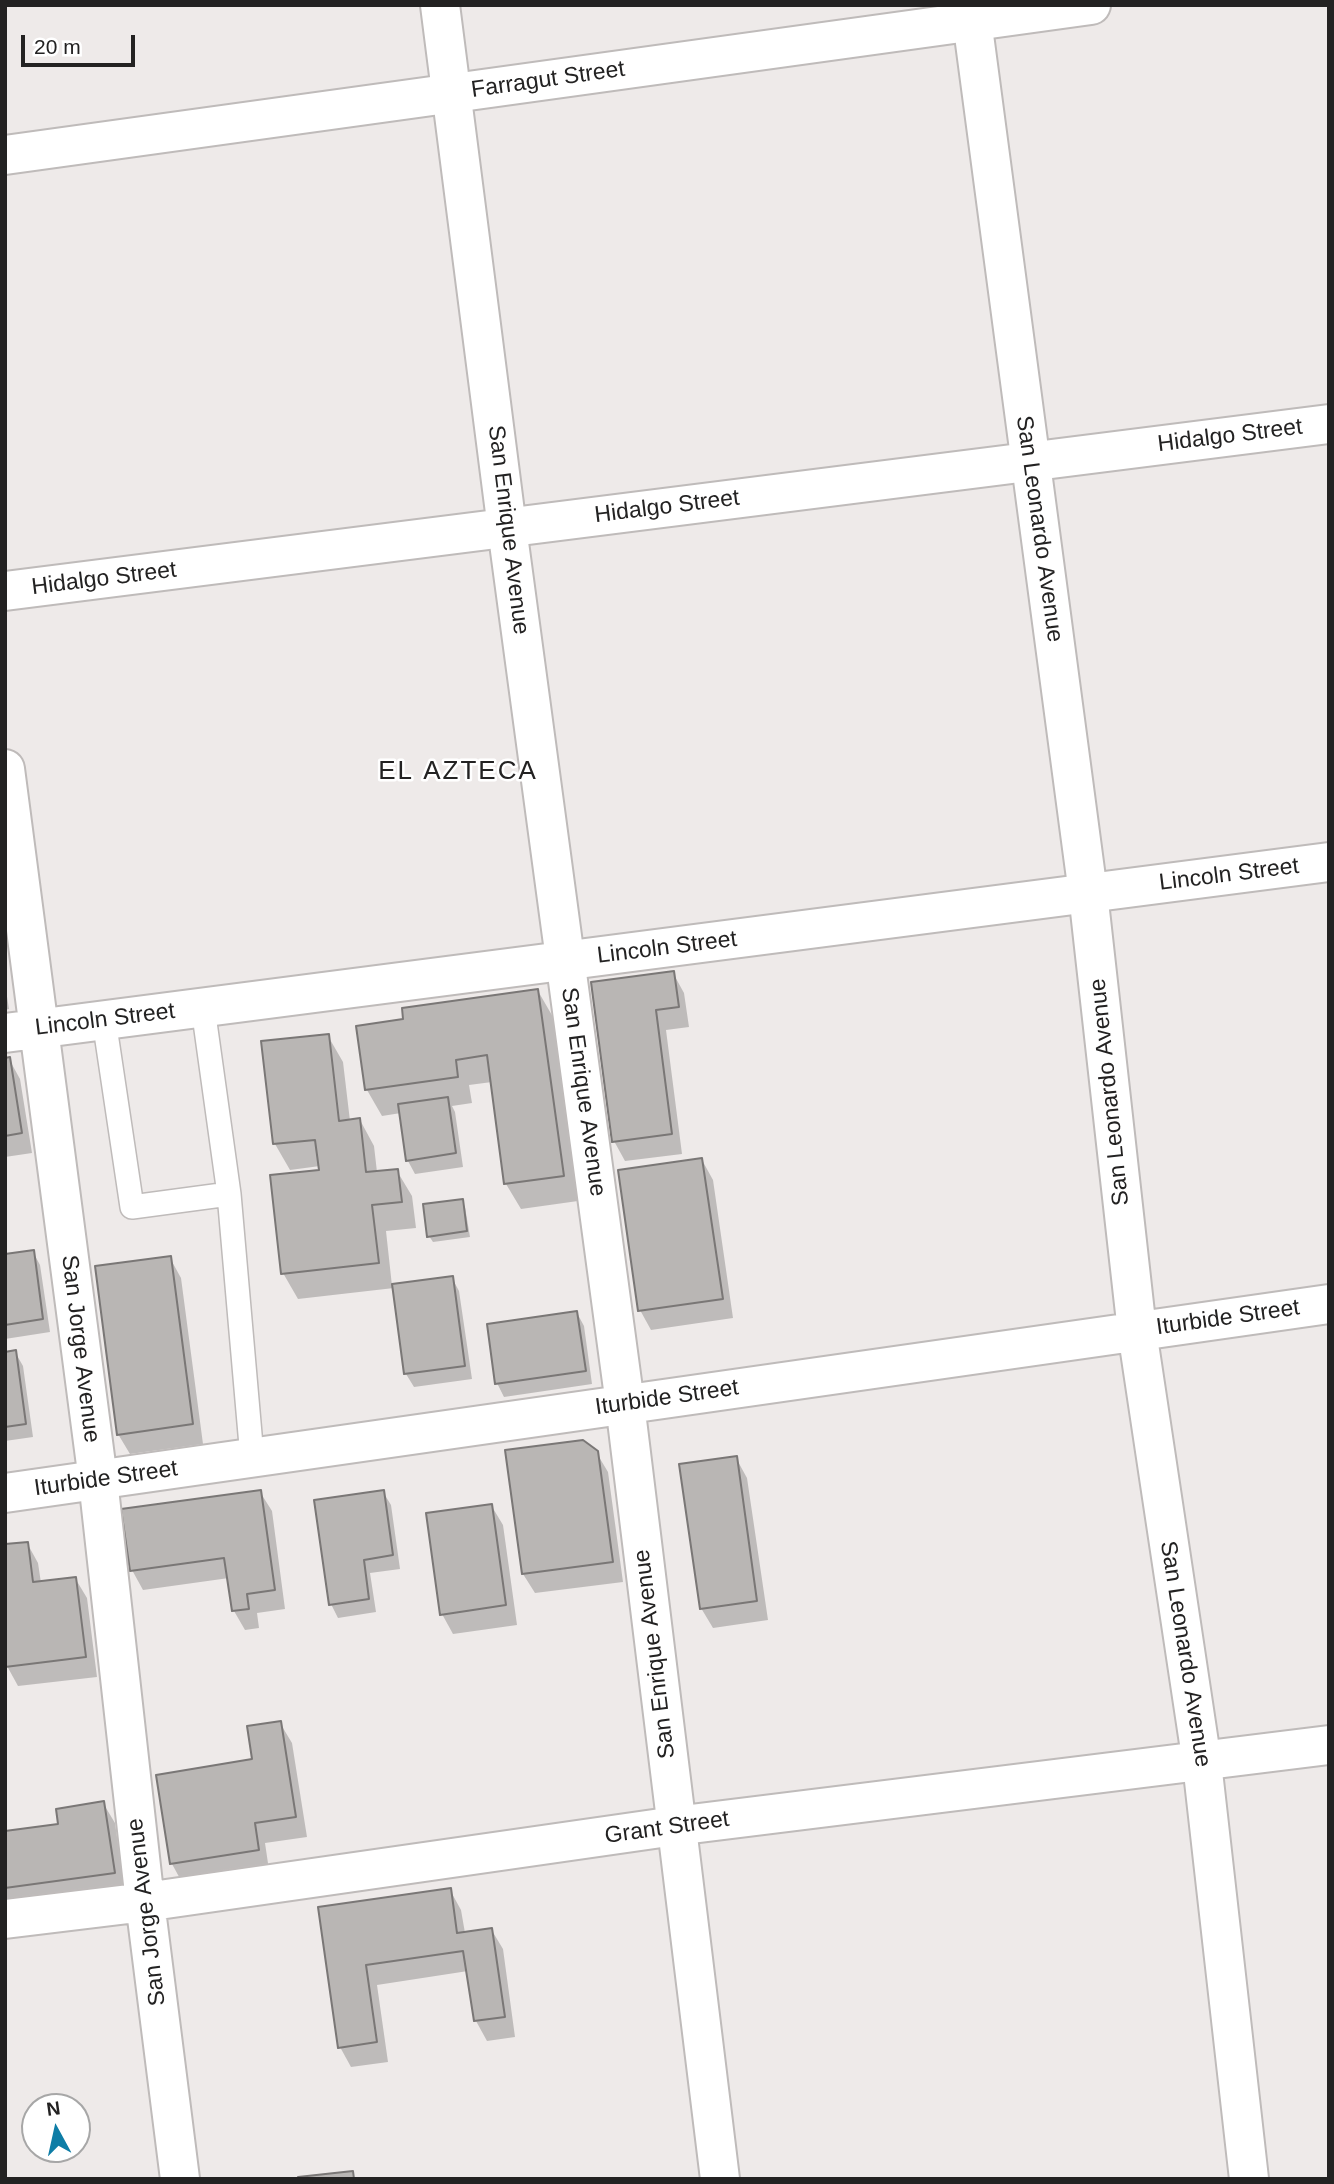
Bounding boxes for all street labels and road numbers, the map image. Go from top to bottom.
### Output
street label: Farragut Street [469,56,627,104]
street label: Hidalgo Street [1156,413,1304,459]
street label: San Leonardo Avenue [1009,414,1069,644]
street label: San Enrique Avenue [481,424,535,636]
street label: Hidalgo Street [593,484,741,530]
street label: Hidalgo Street [30,556,178,602]
street label: Lincoln Street [1158,853,1300,897]
street label: Lincoln Street [596,926,738,970]
street label: San Leonardo Avenue [1084,977,1136,1207]
street label: San Enrique Avenue [555,986,611,1198]
street label: Lincoln Street [34,998,176,1042]
street label: San Jorge Avenue [55,1254,105,1444]
street label: Iturbide Street [1155,1294,1301,1342]
street label: Iturbide Street [594,1374,740,1422]
street label: Iturbide Street [33,1455,179,1503]
street label: San Leonardo Avenue [1153,1539,1217,1769]
street label: San Enrique Avenue [628,1548,682,1760]
street label: Grant Street [603,1806,731,1850]
street label: San Jorge Avenue [122,1817,172,2007]

